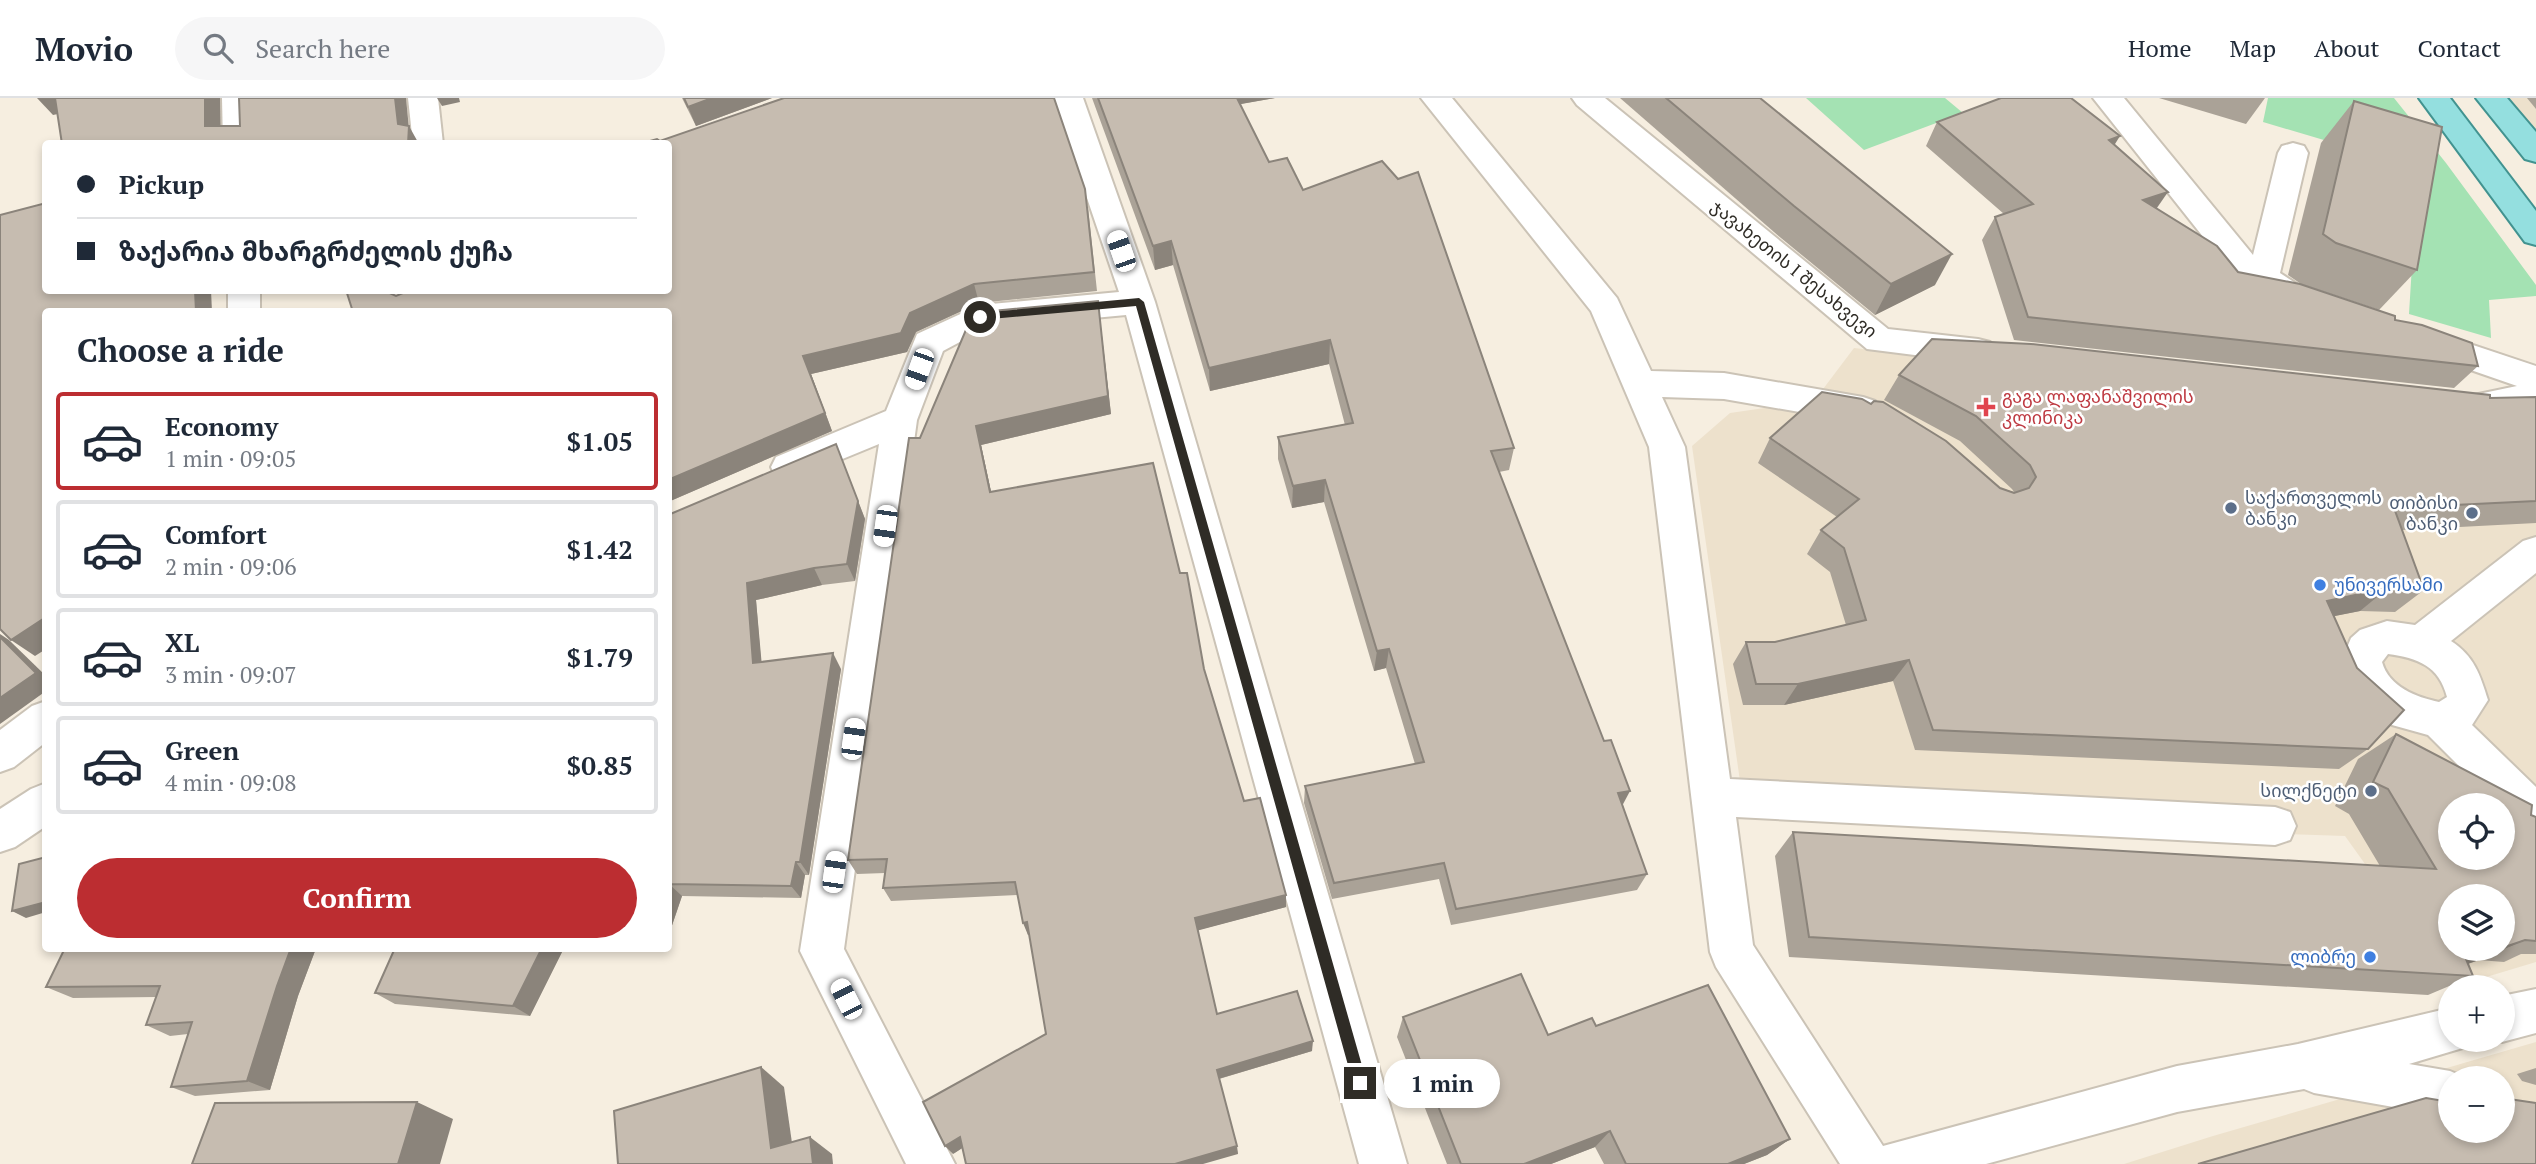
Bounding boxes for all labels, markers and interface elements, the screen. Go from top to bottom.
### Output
search box [175,17,665,80]
text: Movio [35,27,133,70]
icon: search [199,29,237,67]
text: Search here [255,31,390,65]
text: Home [2128,32,2192,64]
text: Map [2230,32,2276,64]
text: About [2314,32,2380,64]
text: Contact [2418,32,2501,64]
text: Pickup [119,167,204,201]
street label: ჯავახეთის I შესახვევი [1707,194,1883,343]
car [1105,228,1138,274]
text: ზაქარია მხარგრძელის ქუჩა [119,234,513,268]
route start [964,301,996,333]
text: Choose a ride [77,329,284,371]
car [902,346,937,392]
place label: გაგა ლაფანაშვილის კლინიკა [2002,384,2194,429]
marker: გაგა ლაფანაშვილის კლინიკა [1976,397,1996,417]
text: Economy [165,409,278,443]
icon: car [81,410,144,473]
text: $1.05 [567,424,633,458]
text: 1 min · 09:05 [165,443,297,474]
place label: საქართველოს ბანკი [2245,485,2382,530]
place label: თიბისი ბანკი [2389,490,2458,535]
marker: საქართველოს ბანკი [2223,500,2239,516]
car [872,504,899,548]
marker: თიბისი ბანკი [2464,505,2480,521]
text: Comfort [165,517,267,551]
icon: car [81,518,144,581]
text: $1.42 [567,532,633,566]
text: 2 min · 09:06 [165,551,297,582]
place label: უნივერსამი [2334,572,2443,596]
marker: უნივერსამი [2312,577,2328,593]
text: XL [165,625,199,659]
icon: car [81,626,144,689]
text: $1.79 [567,640,633,674]
text: 3 min · 09:07 [165,659,297,690]
car [840,717,867,761]
text: Green [165,733,239,767]
icon: car [81,734,144,797]
text: $0.85 [567,748,633,782]
text: 4 min · 09:08 [165,767,297,798]
place label: სილქნეტი [2260,778,2357,802]
marker: სილქნეტი [2363,783,2379,799]
map controls [2438,793,2515,1143]
button: locate [2438,793,2515,870]
car [821,850,848,894]
button: Confirm [77,858,637,938]
button: layers [2438,884,2515,961]
place label: ლიბრე [2290,944,2356,968]
marker: ლიბრე [2362,949,2378,965]
button: + [2438,975,2515,1052]
car [828,976,865,1022]
callout: 1 min [1384,1058,1500,1108]
button: − [2438,1066,2515,1143]
route end [1344,1067,1376,1099]
text: 1 min [1411,1068,1473,1099]

